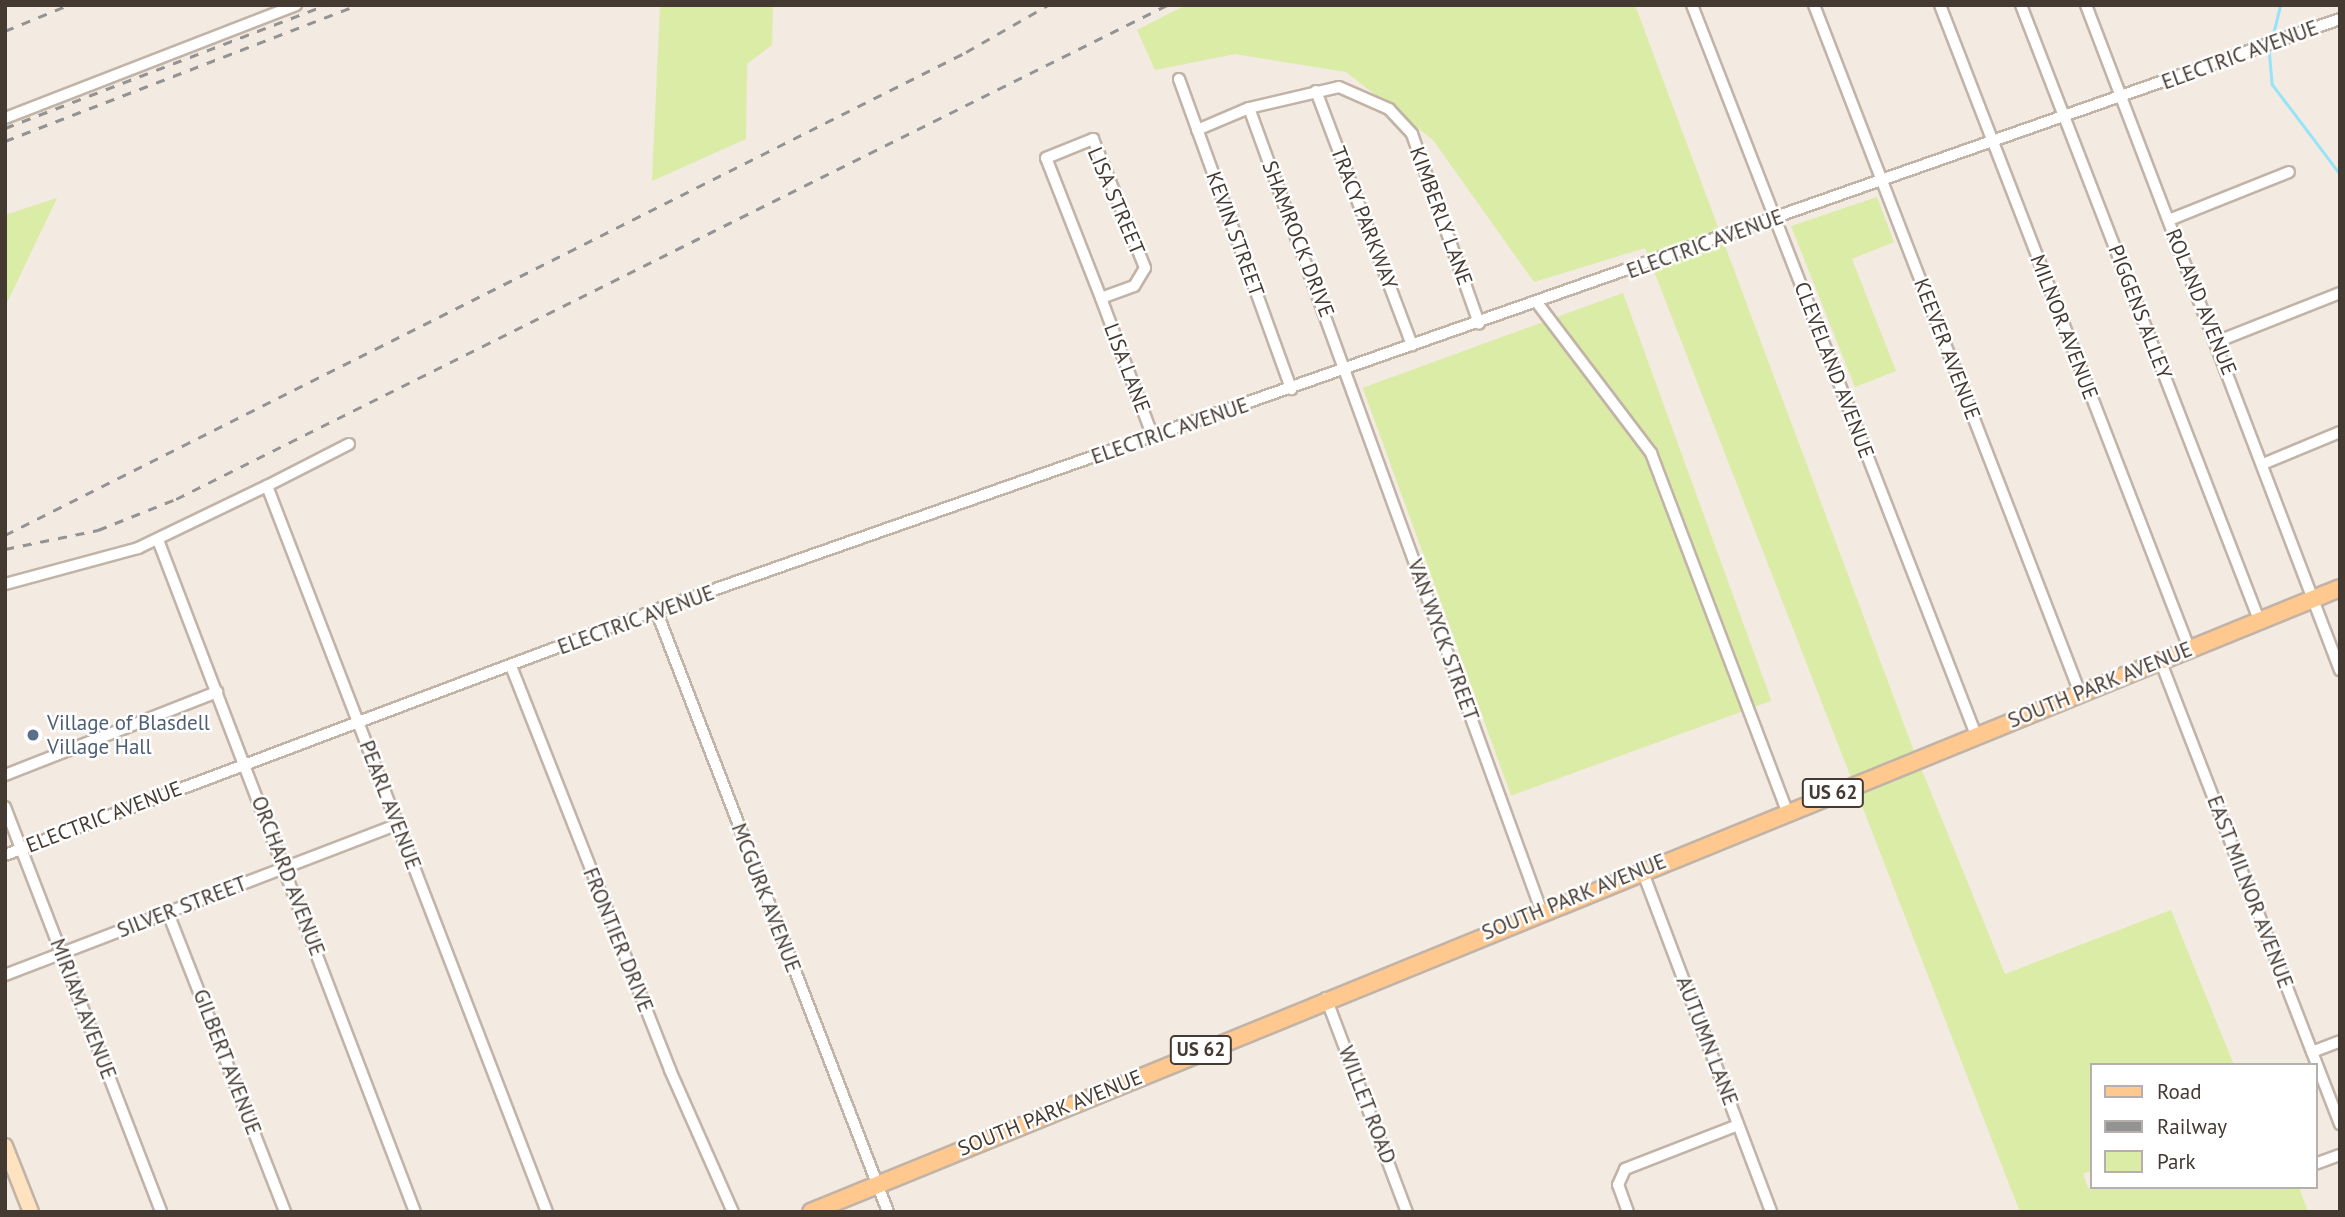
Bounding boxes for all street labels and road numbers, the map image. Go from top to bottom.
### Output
street label: ELECTRIC AVENUE [2158,15,2322,95]
street label: LISA STREET [1082,143,1150,259]
street label: TRACY PARKWAY [1325,143,1403,293]
street label: KIMBERLY LANE [1404,143,1478,289]
street label: SHAMROCK DRIVE [1256,157,1340,321]
street label: KEVIN STREET [1201,168,1269,300]
street label: ELECTRIC AVENUE [1623,204,1787,284]
street label: ROLAND AVENUE [2160,225,2242,379]
street label: PIGGENS ALLEY [2103,241,2177,383]
street label: MILNOR AVENUE [2025,251,2103,403]
street label: KEEVER AVENUE [1908,274,1986,424]
street label: CLEVELAND AVENUE [1789,278,1879,462]
street label: LISA LANE [1098,319,1156,417]
street label: ELECTRIC AVENUE [1087,392,1253,470]
street label: VAN WYCK STREET [1402,555,1484,725]
street label: ELECTRIC AVENUE [554,580,718,660]
street label: SOUTH PARK AVENUE [2004,636,2196,734]
street label: PEARL AVENUE [354,736,426,874]
street label: ELECTRIC AVENUE [22,775,186,859]
road number: US 62 [1801,778,1864,808]
street label: EAST MILNOR AVENUE [2201,791,2299,993]
street label: ORCHARD AVENUE [246,792,330,960]
street label: MCGURK AVENUE [726,819,806,977]
street label: SOUTH PARK AVENUE [1478,848,1670,946]
street label: FRONTIER DRIVE [578,864,658,1016]
street label: SILVER STREET [114,871,250,943]
street label: MIRIAM AVENUE [44,935,122,1083]
street label: AUTUMN LANE [1671,973,1743,1109]
street label: GILBERT AVENUE [187,985,267,1139]
road number: US 62 [1170,1034,1232,1066]
street label: WILLET ROAD [1333,1042,1401,1168]
street label: SOUTH PARK AVENUE [954,1064,1146,1162]

